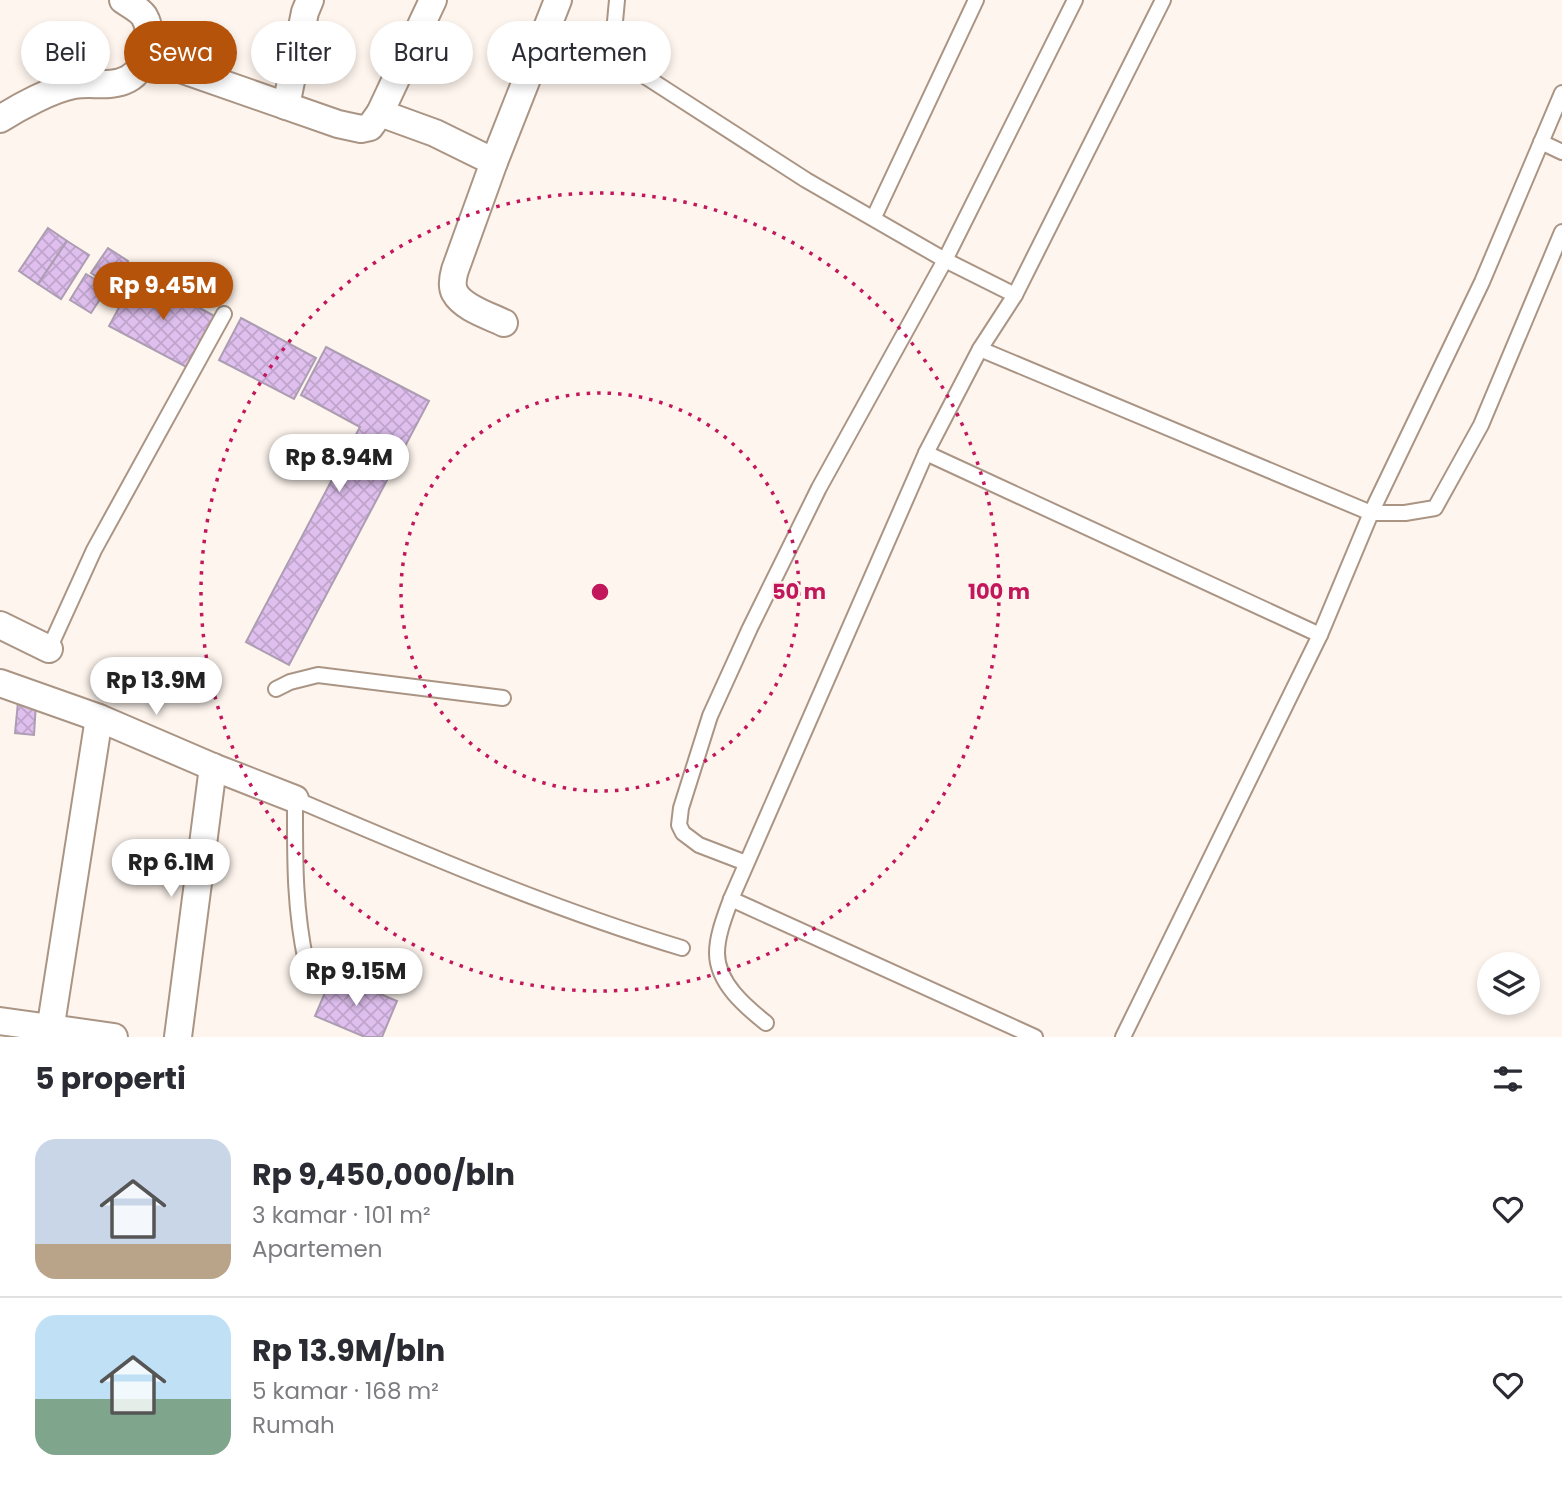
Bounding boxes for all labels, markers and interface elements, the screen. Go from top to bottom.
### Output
chip: Beli [21,21,110,84]
chip: Sewa [124,21,237,84]
chip: Filter [251,21,356,84]
chip: Baru [370,21,473,84]
chip: Apartemen [487,21,671,84]
pin: Rp 9.45M [91,262,235,322]
text: Rp 9.45M [109,269,217,301]
pin: Rp 8.94M [267,434,411,494]
text: Rp 8.94M [285,441,393,473]
text: 50 m [772,577,826,606]
text: 100 m [968,577,1030,606]
centre of rings [588,580,612,604]
pin: Rp 13.9M [84,658,228,717]
text: Rp 13.9M [106,664,206,696]
pin: Rp 6.1M [106,839,236,899]
text: Rp 6.1M [128,846,214,878]
pin: Rp 9.15M [284,948,428,1008]
map controls [1477,952,1540,1015]
button: layers [1477,952,1540,1015]
text: Rp 9.15M [306,955,406,987]
text: 5 properti [35,1057,186,1100]
icon: filters [1489,1060,1527,1098]
text: Rp 9,450,000/bln [252,1153,515,1196]
icon: home [91,1167,175,1251]
icon: heart [1489,1190,1527,1228]
text: 3 kamar · 101 m² [252,1199,431,1231]
text: Apartemen [252,1233,382,1265]
text: Rp 13.9M/bln [252,1329,445,1372]
icon: home [91,1343,175,1427]
icon: heart [1489,1366,1527,1404]
text: 5 kamar · 168 m² [252,1375,439,1407]
text: Rumah [252,1409,335,1441]

